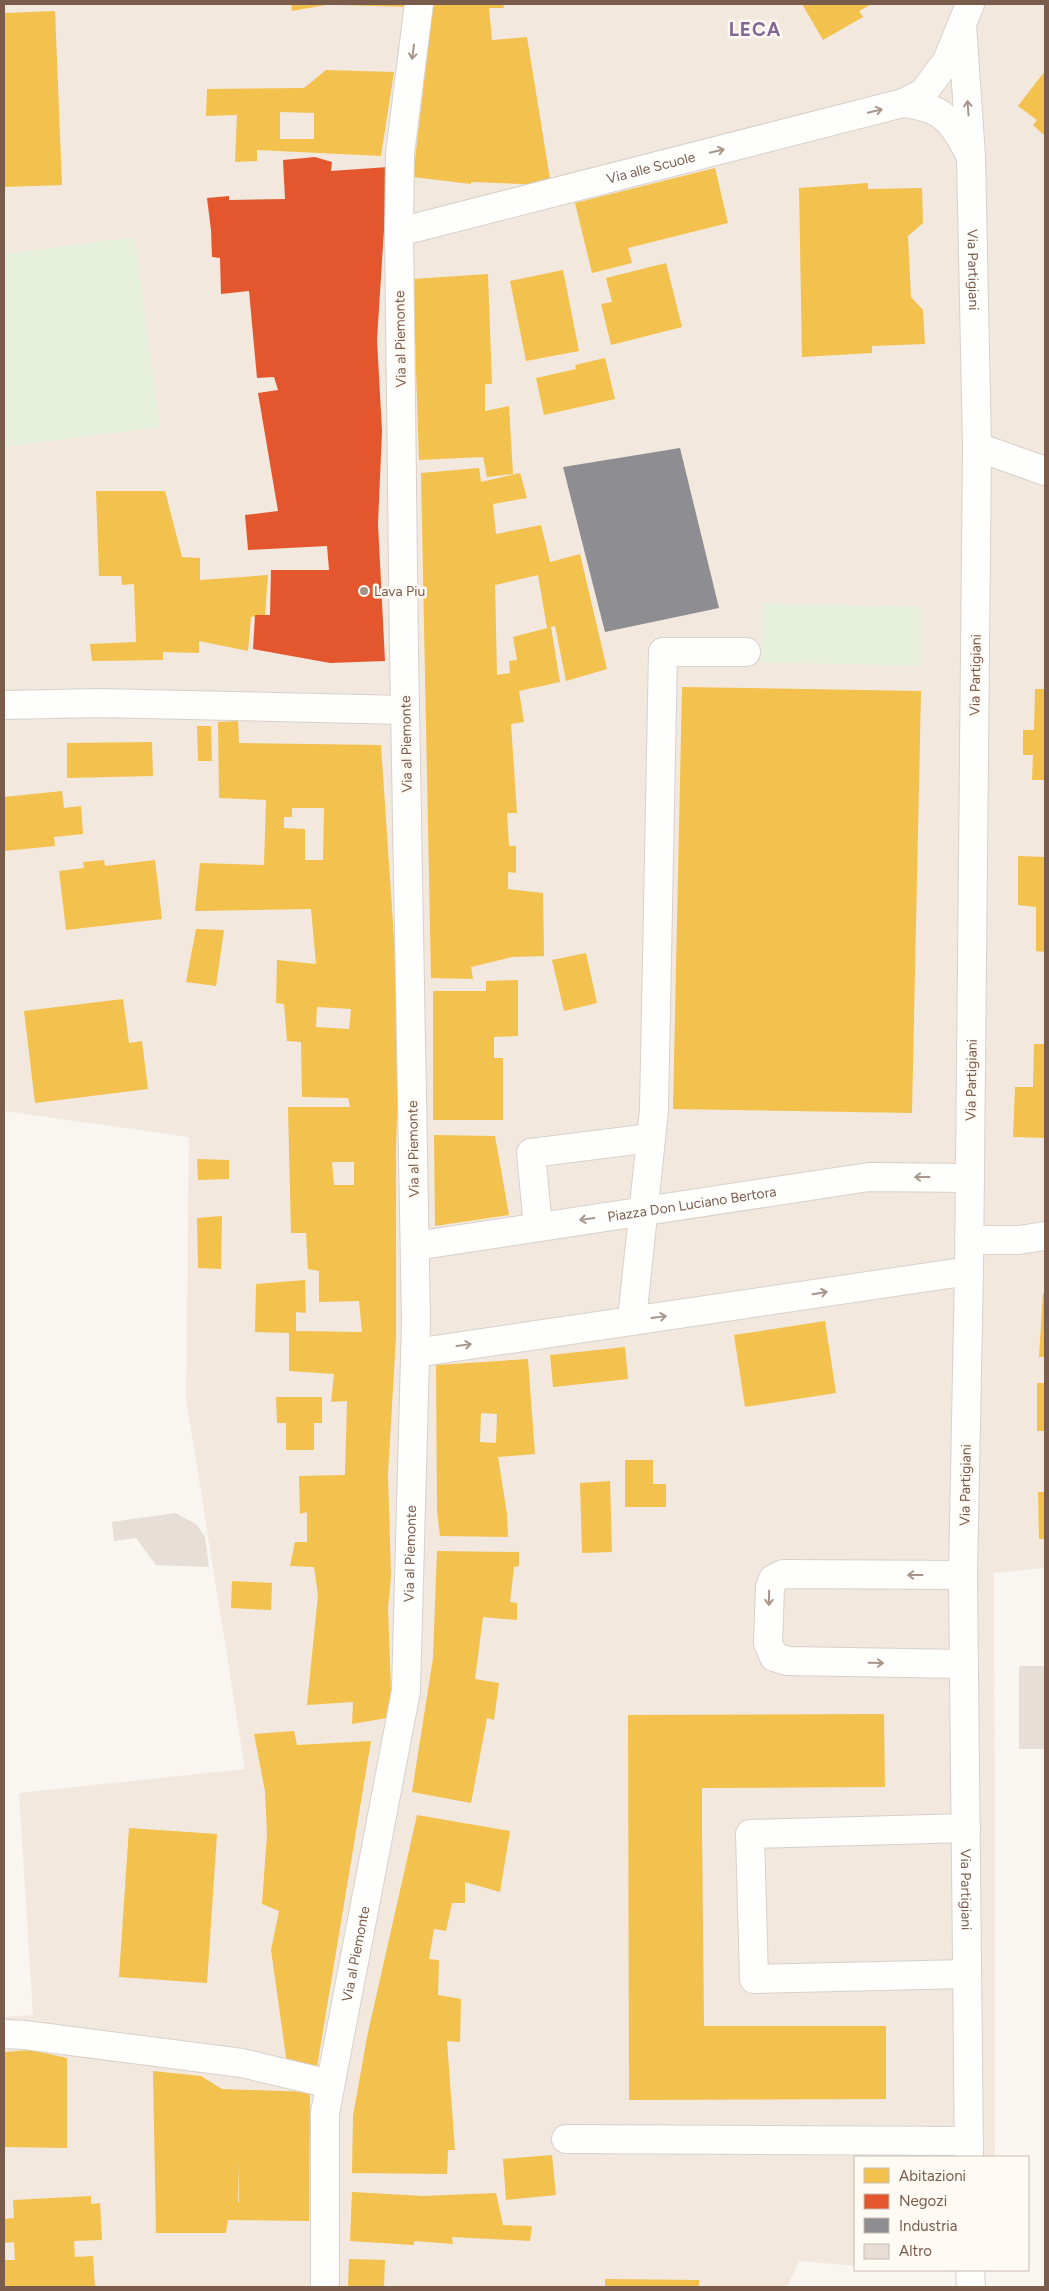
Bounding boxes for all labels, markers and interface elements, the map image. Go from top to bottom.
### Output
district label: LECA [729,18,781,41]
one-way arrow [408,44,418,60]
one-way arrow [963,100,972,116]
one-way arrow [866,105,882,115]
one-way arrow [709,146,725,155]
street label: Via alle Scuole [605,148,697,188]
street label: Via Partigiani [964,229,982,311]
street label: Via al Piemonte [391,290,410,388]
place label: Lava Piu [374,583,425,600]
marker: Lava Piu [358,585,370,597]
street label: Via Partigiani [966,634,985,716]
street label: Via al Piemonte [397,695,416,793]
street label: Via Partigiani [962,1039,981,1121]
street label: Via al Piemonte [404,1100,423,1198]
one-way arrow [914,1172,930,1182]
street label: Piazza Don Luciano Bertora [606,1183,778,1226]
one-way arrow [580,1215,596,1225]
one-way arrow [811,1287,827,1297]
one-way arrow [651,1311,667,1321]
one-way arrow [455,1340,471,1350]
street label: Via Partigiani [956,1444,975,1526]
street label: Via al Piemonte [400,1505,420,1603]
one-way arrow [907,1570,923,1580]
one-way arrow [765,1590,774,1606]
one-way arrow [868,1658,884,1667]
street label: Via Partigiani [957,1849,975,1930]
street label: Via al Piemonte [339,1904,374,2003]
legend [854,2156,1029,2271]
text: Abitazioni [899,2167,966,2185]
text: Negozi [899,2192,947,2210]
text: Industria [899,2217,957,2235]
text: Altro [899,2242,932,2260]

